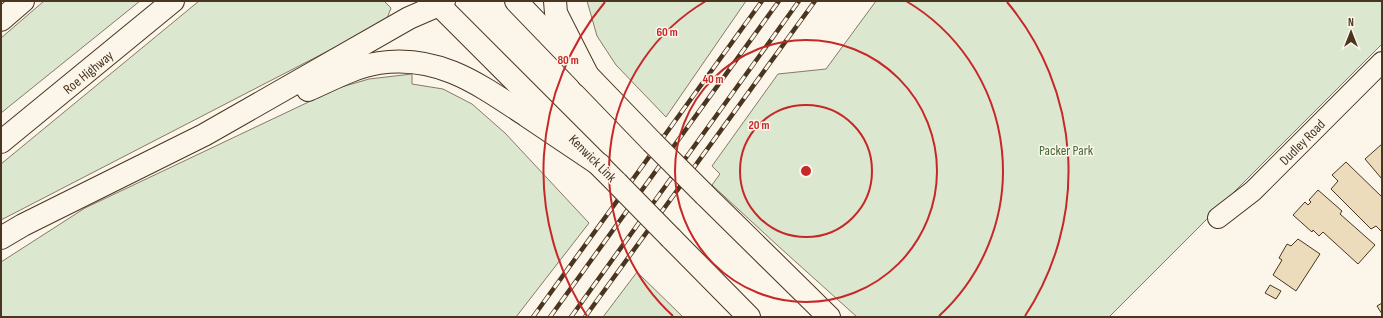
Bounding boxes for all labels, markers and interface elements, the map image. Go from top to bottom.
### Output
north arrow [1331,12,1371,52]
text: N [1348,16,1354,29]
text: 60 m [656,25,678,40]
street label: Roe Highway [60,47,117,98]
text: 80 m [557,53,579,68]
text: 40 m [702,72,724,87]
street label: Dudley Road [1276,116,1329,169]
text: 20 m [749,118,769,133]
street label: Kenwick Link [565,131,620,186]
park label: Packer Park [1039,142,1094,159]
centre of rings [799,164,813,178]

